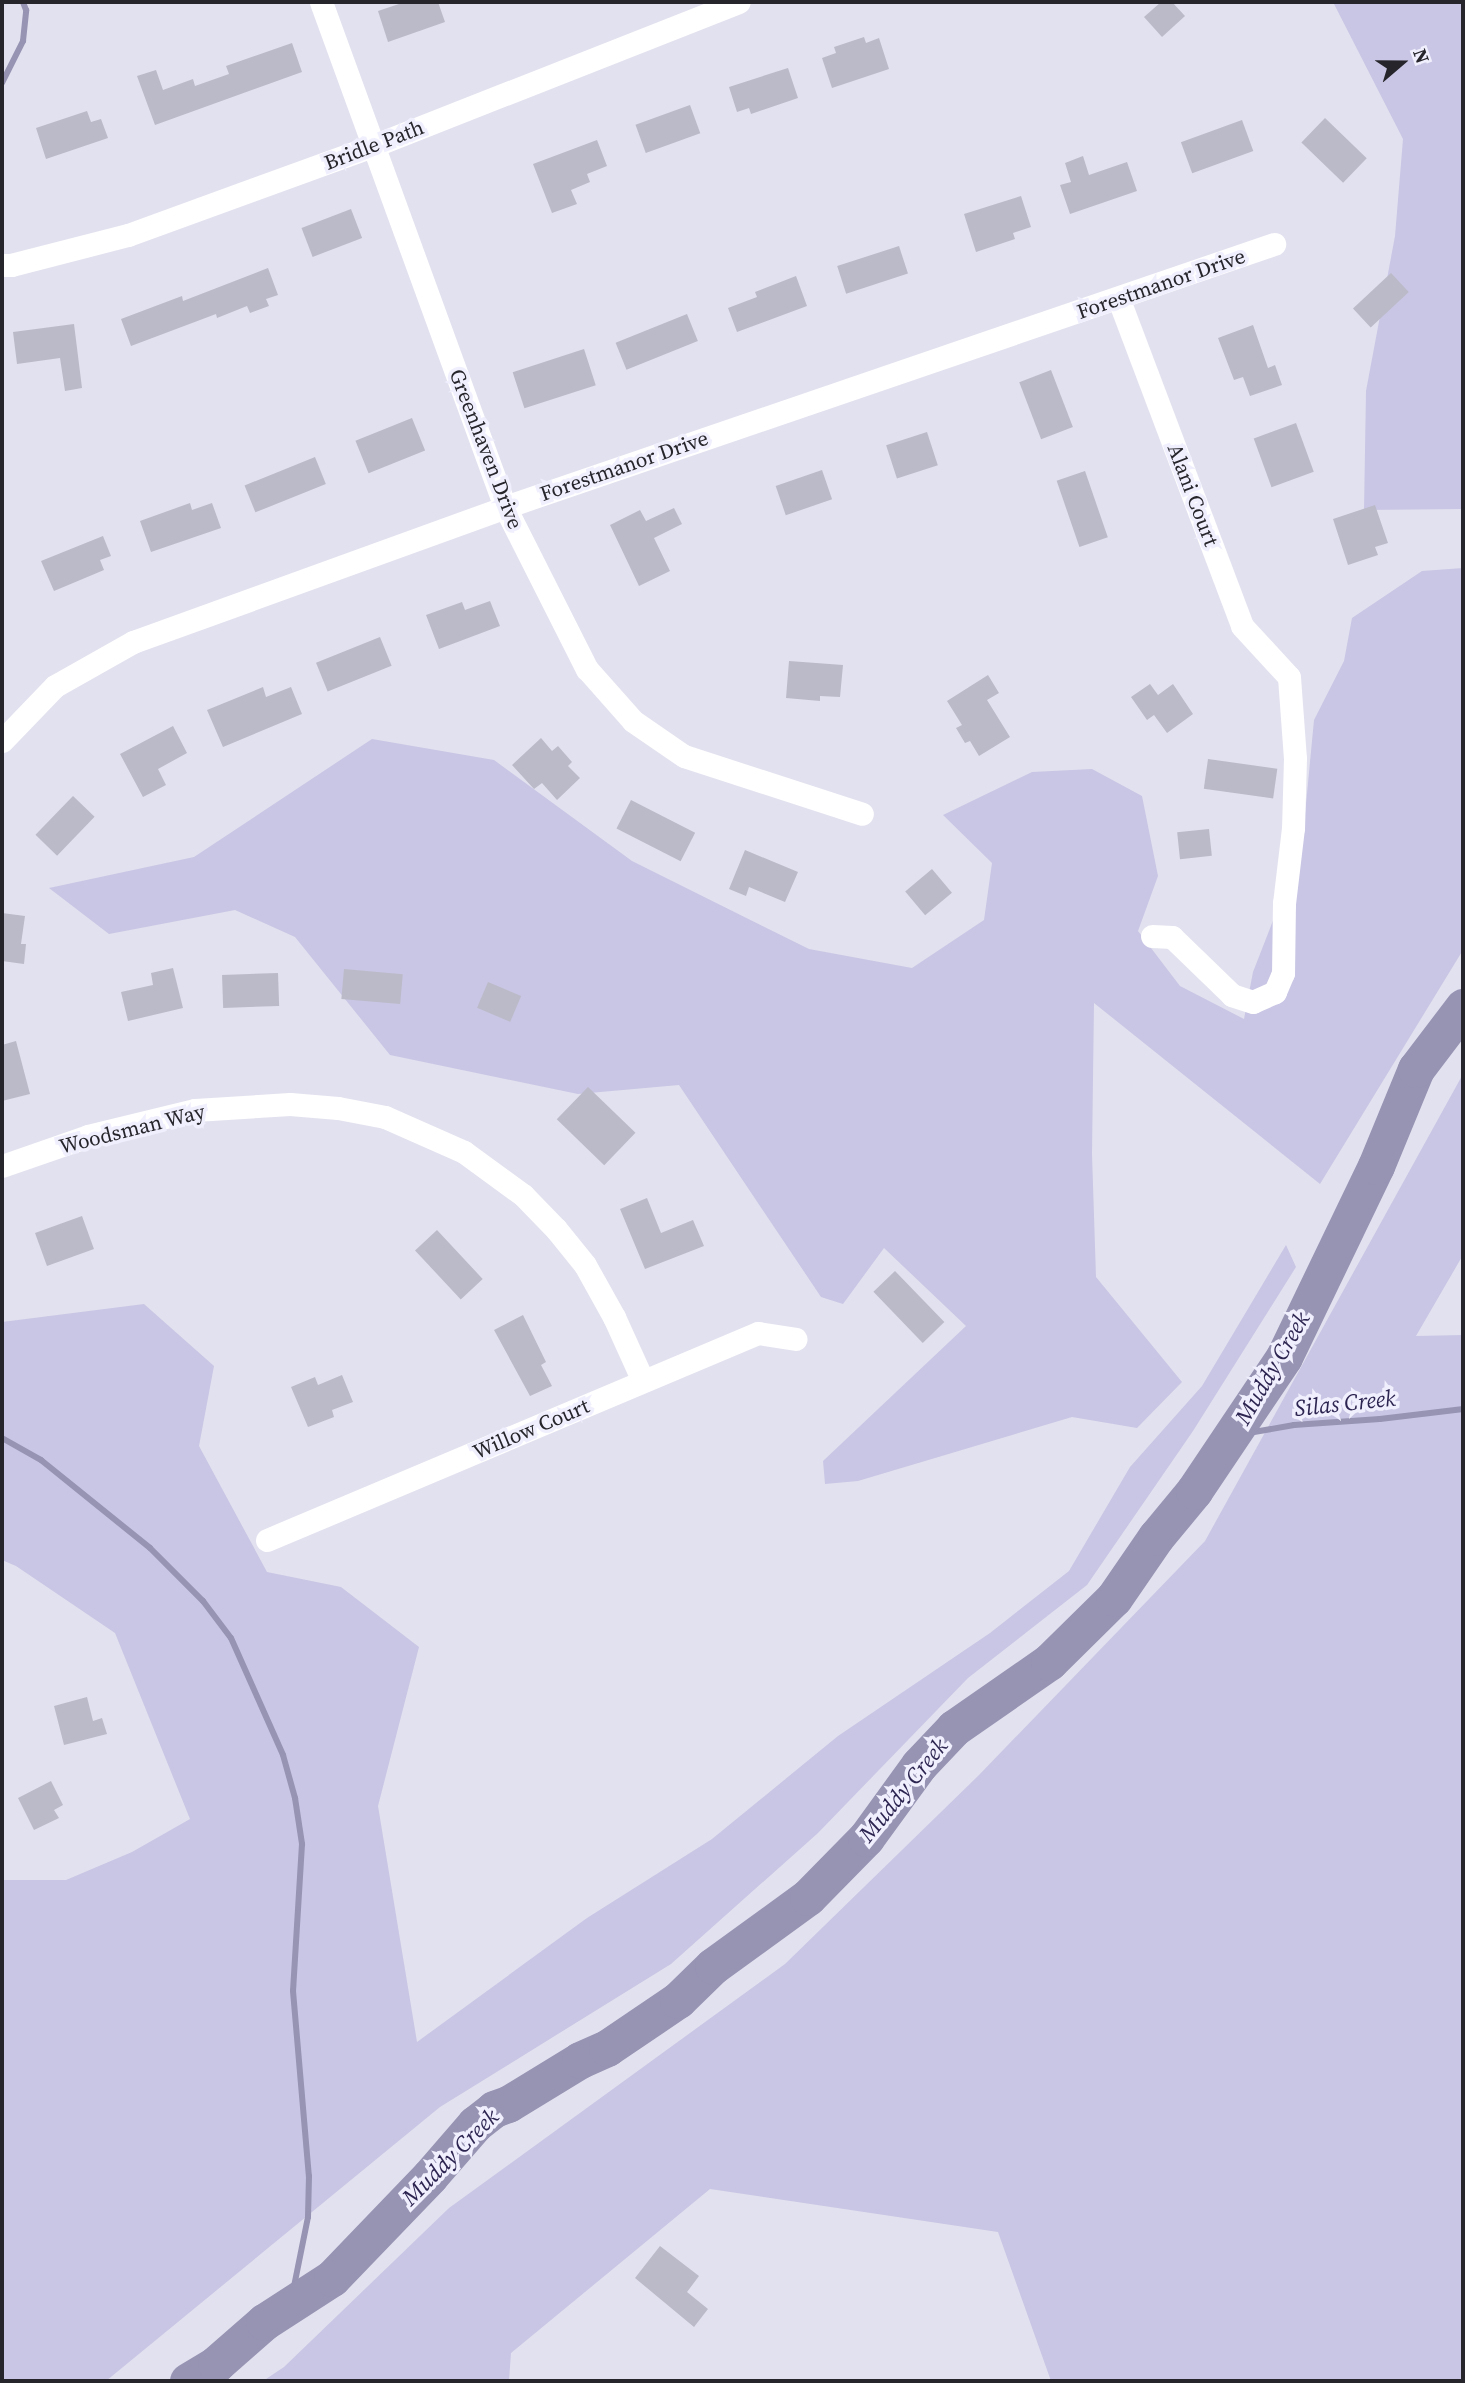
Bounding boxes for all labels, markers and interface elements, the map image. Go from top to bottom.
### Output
north arrow [1367,28,1437,98]
text: N [1407,45,1436,67]
street label: Bridle Path [321,114,427,176]
street label: Forestmanor Drive [1074,243,1248,325]
street label: Greenhaven Drive [444,366,528,532]
street label: Forestmanor Drive [537,425,711,507]
street label: Alani Court [1162,440,1224,550]
street label: Woodsman Way [56,1099,208,1159]
water label: Muddy Creek [1229,1307,1315,1429]
water label: Silas Creek [1293,1384,1397,1422]
street label: Willow Court [469,1393,593,1465]
water label: Muddy Creek [853,1733,953,1847]
water label: Muddy Creek [396,2103,504,2211]

